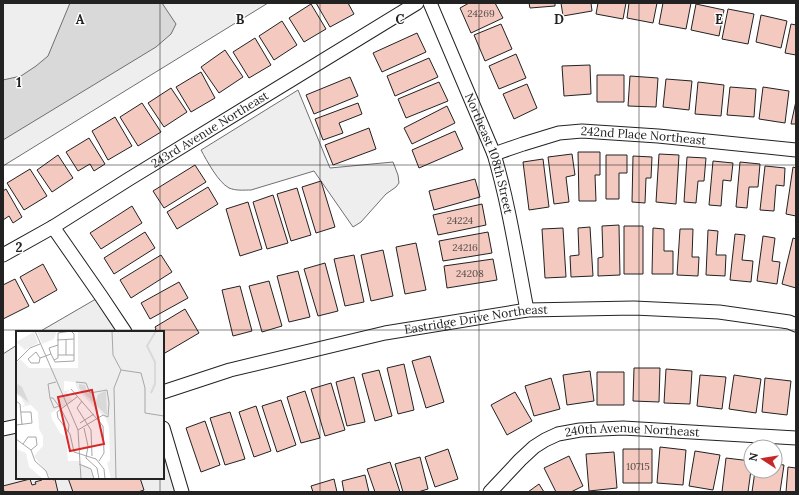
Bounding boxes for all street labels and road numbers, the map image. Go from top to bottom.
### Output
street label: 243rd Avenue Northeast [148,87,271,171]
street label: Northeast 108th Street [462,91,517,215]
street label: 242nd Place Northeast [580,123,707,148]
street label: Eastridge Drive Northeast [403,302,548,337]
street label: 240th Avenue Northeast [564,420,701,440]

